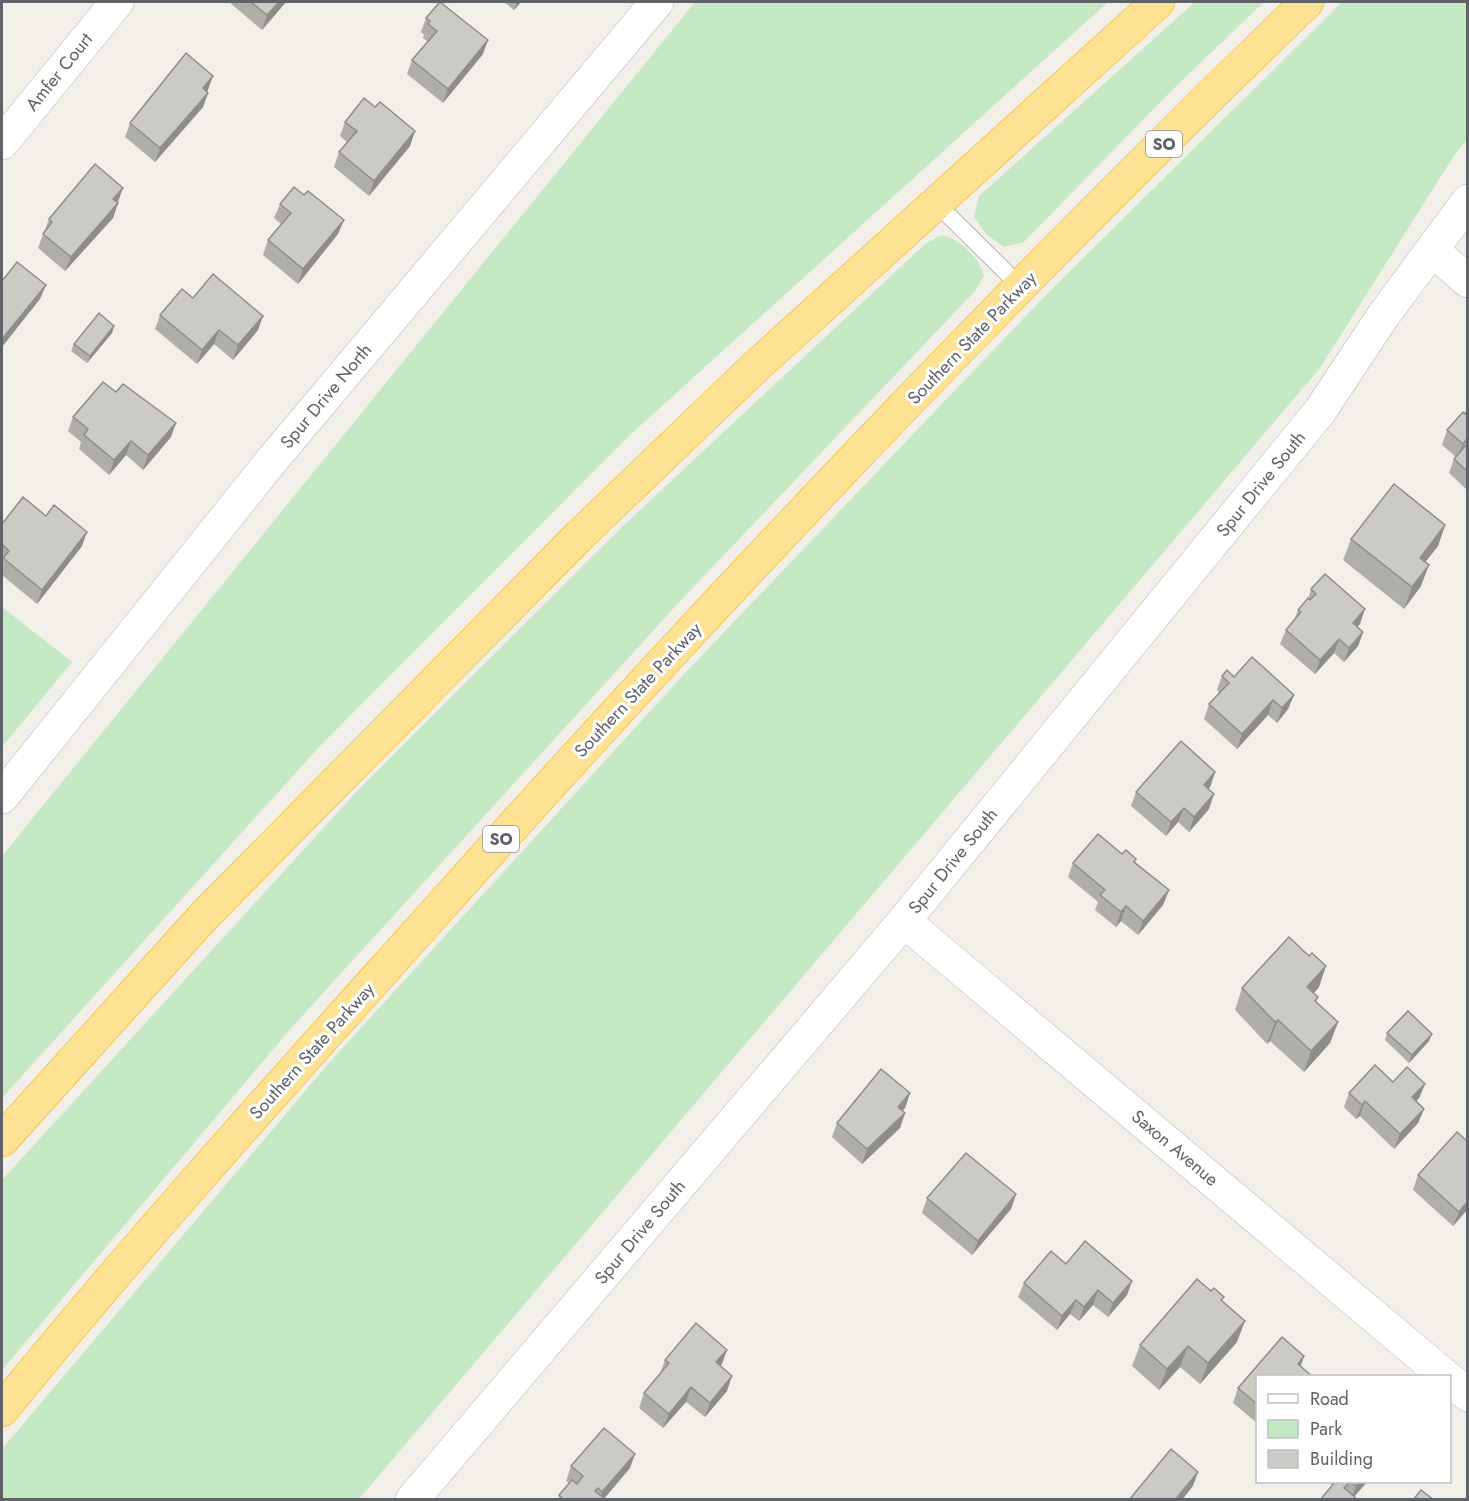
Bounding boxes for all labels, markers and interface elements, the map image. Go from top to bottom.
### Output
street label: Amfer Court [19,27,99,117]
road number: SO [1146,131,1182,157]
street label: Southern State Parkway [901,266,1043,410]
street label: Spur Drive North [274,338,378,454]
street label: Spur Drive South [1210,426,1312,542]
street label: Southern State Parkway [568,617,708,763]
street label: Spur Drive South [902,803,1004,919]
road number: SO [483,826,519,852]
street label: Southern State Parkway [243,977,381,1125]
street label: Saxon Avenue [1126,1104,1224,1192]
street label: Spur Drive South [588,1174,692,1290]
legend [1256,1375,1451,1483]
text: Road [1310,1386,1349,1412]
text: Park [1310,1416,1342,1442]
text: Building [1310,1446,1373,1472]

